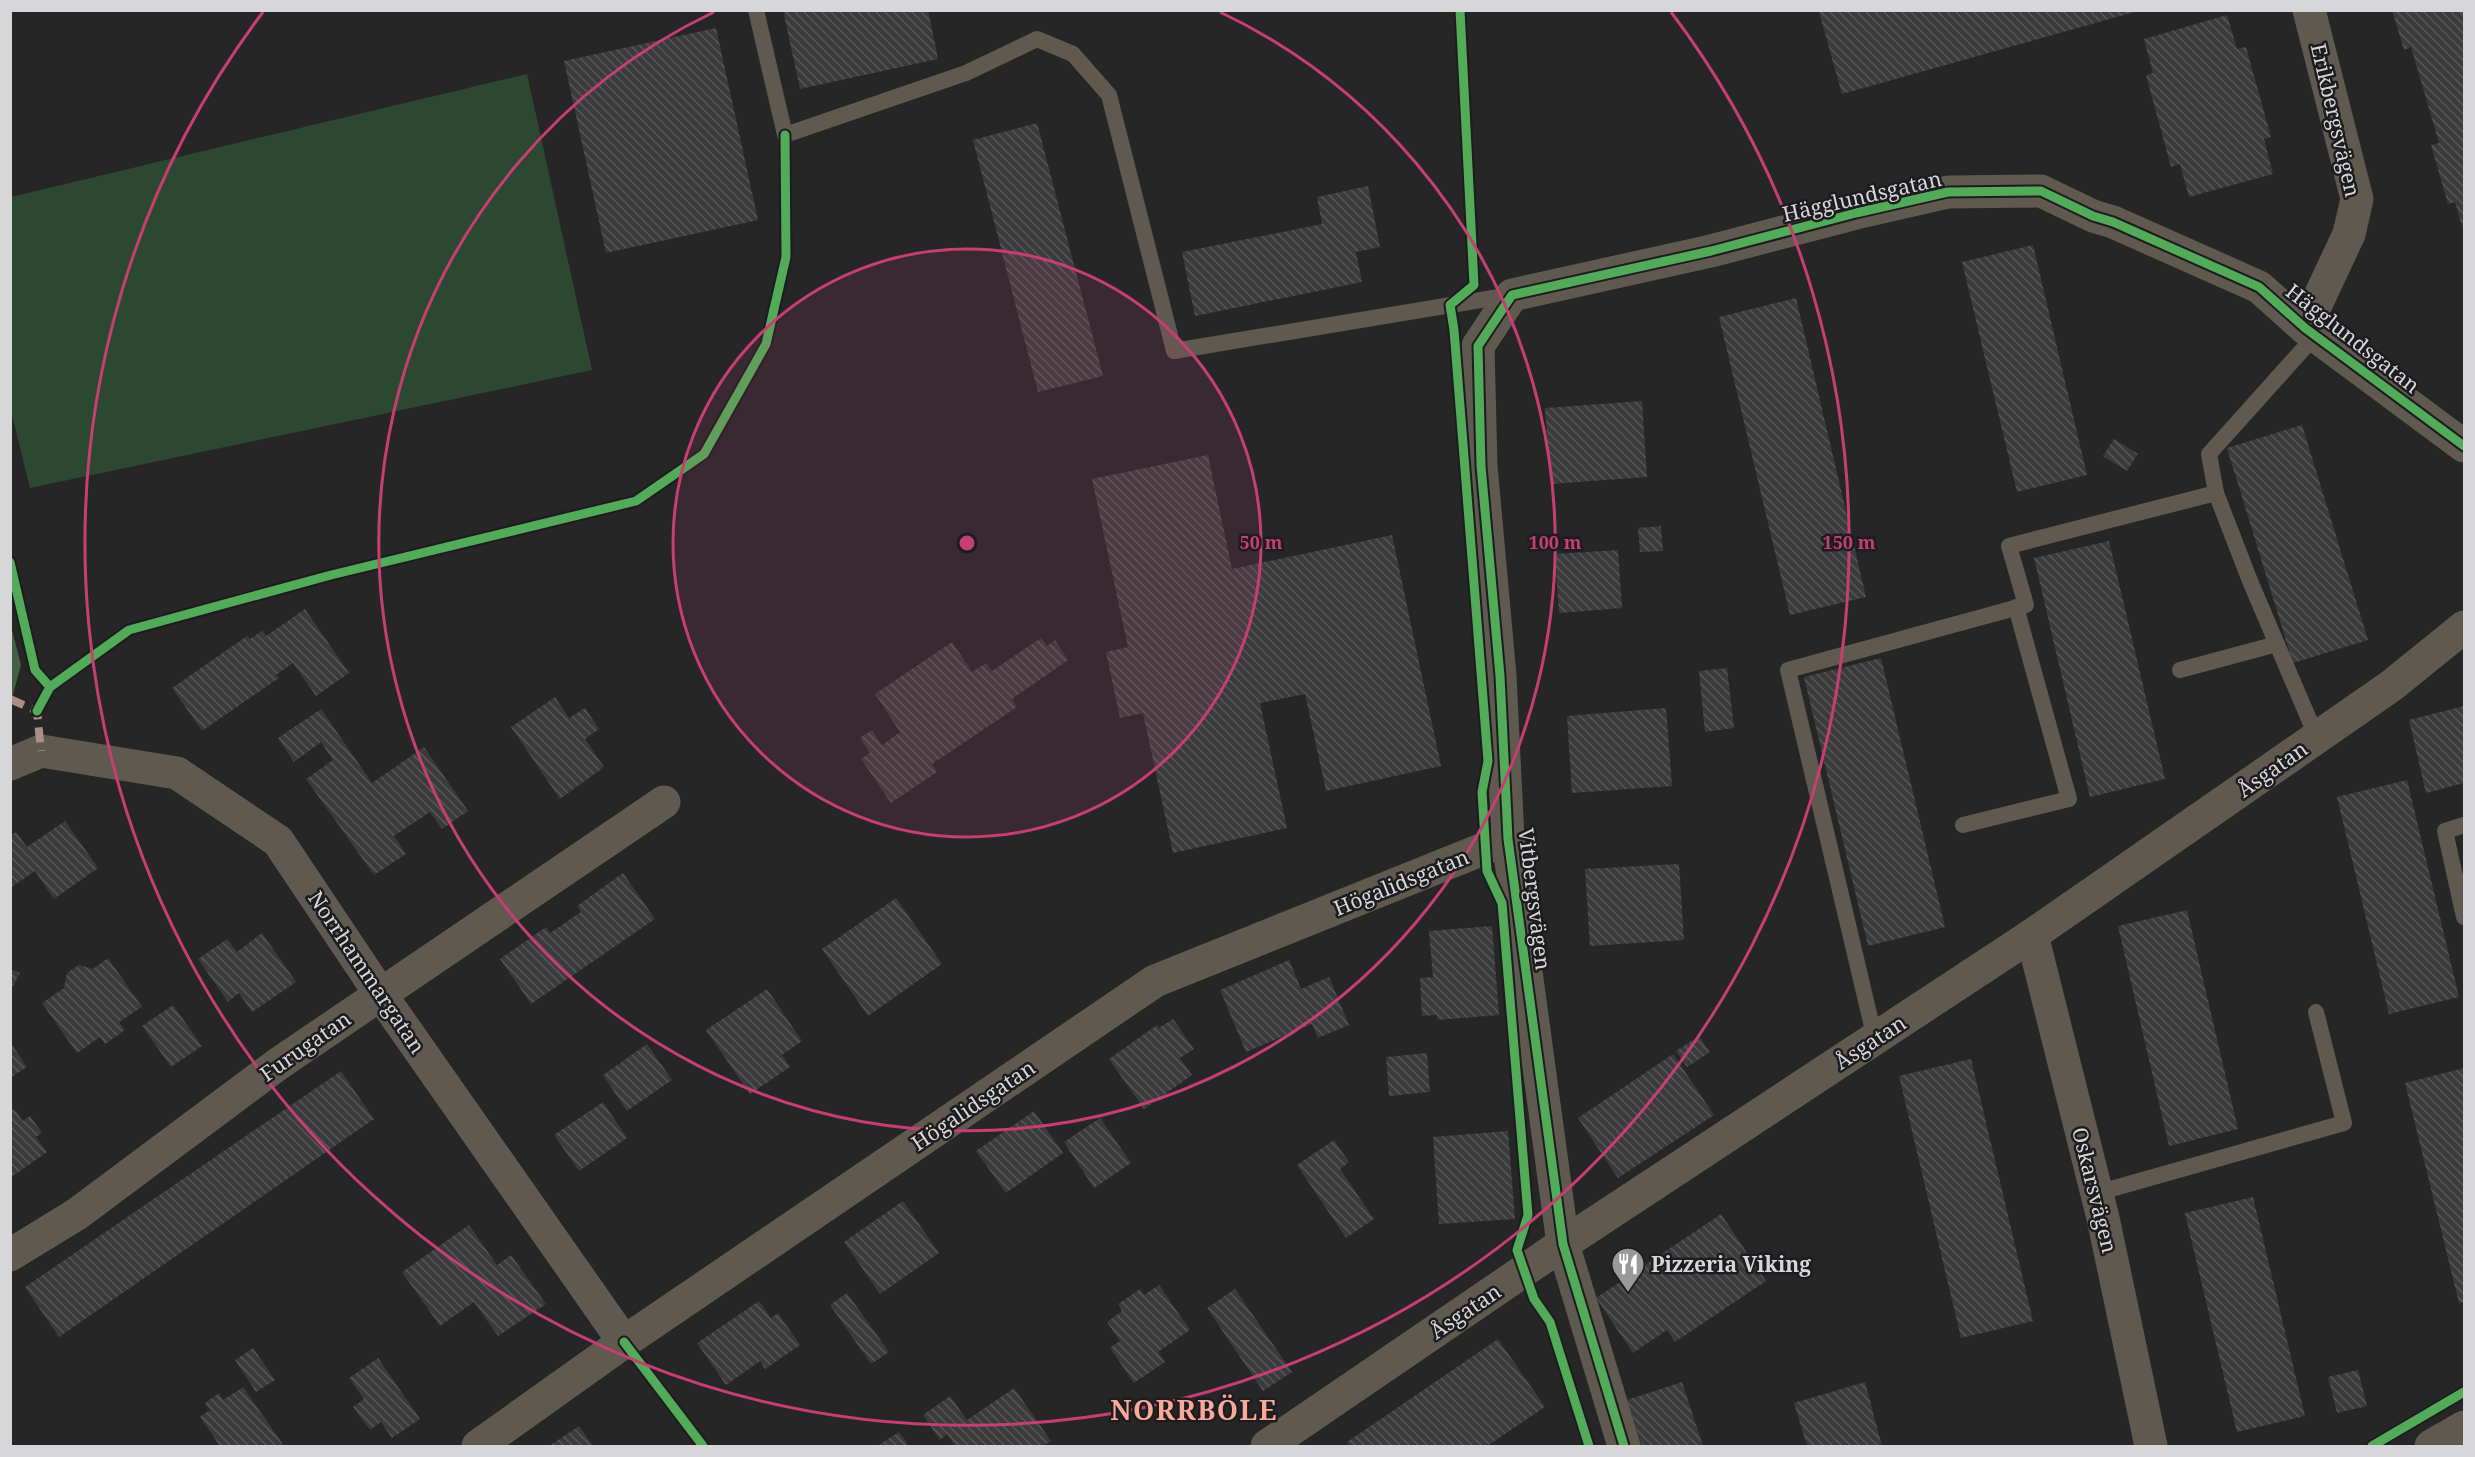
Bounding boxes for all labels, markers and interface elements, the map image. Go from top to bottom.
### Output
street label: Erikbergsvägen [2305,40,2367,200]
street label: Hägglundsgatan [1780,164,1944,228]
street label: Hägglundsgatan [2280,277,2426,399]
text: 50 m [1240,530,1283,554]
text: 100 m [1529,530,1582,554]
text: 150 m [1823,530,1876,554]
centre of rings [957,533,977,553]
street label: Åsgatan [2231,735,2313,803]
street label: Vitbergsvägen [1512,826,1558,972]
street label: Högalidsgatan [1329,842,1473,922]
street label: Norrhammargatan [302,885,432,1059]
street label: Furugatan [254,1004,356,1088]
street label: Åsgatan [1829,1008,1911,1076]
street label: Högalidsgatan [906,1053,1040,1157]
street label: Oskarsvägen [2066,1124,2124,1256]
restaurant icon: Pizzeria Viking [1610,1246,1646,1293]
place label: Pizzeria Viking [1651,1250,1811,1278]
street label: Åsgatan [1424,1277,1506,1345]
district label: NORRBÖLE [1110,1391,1278,1428]

